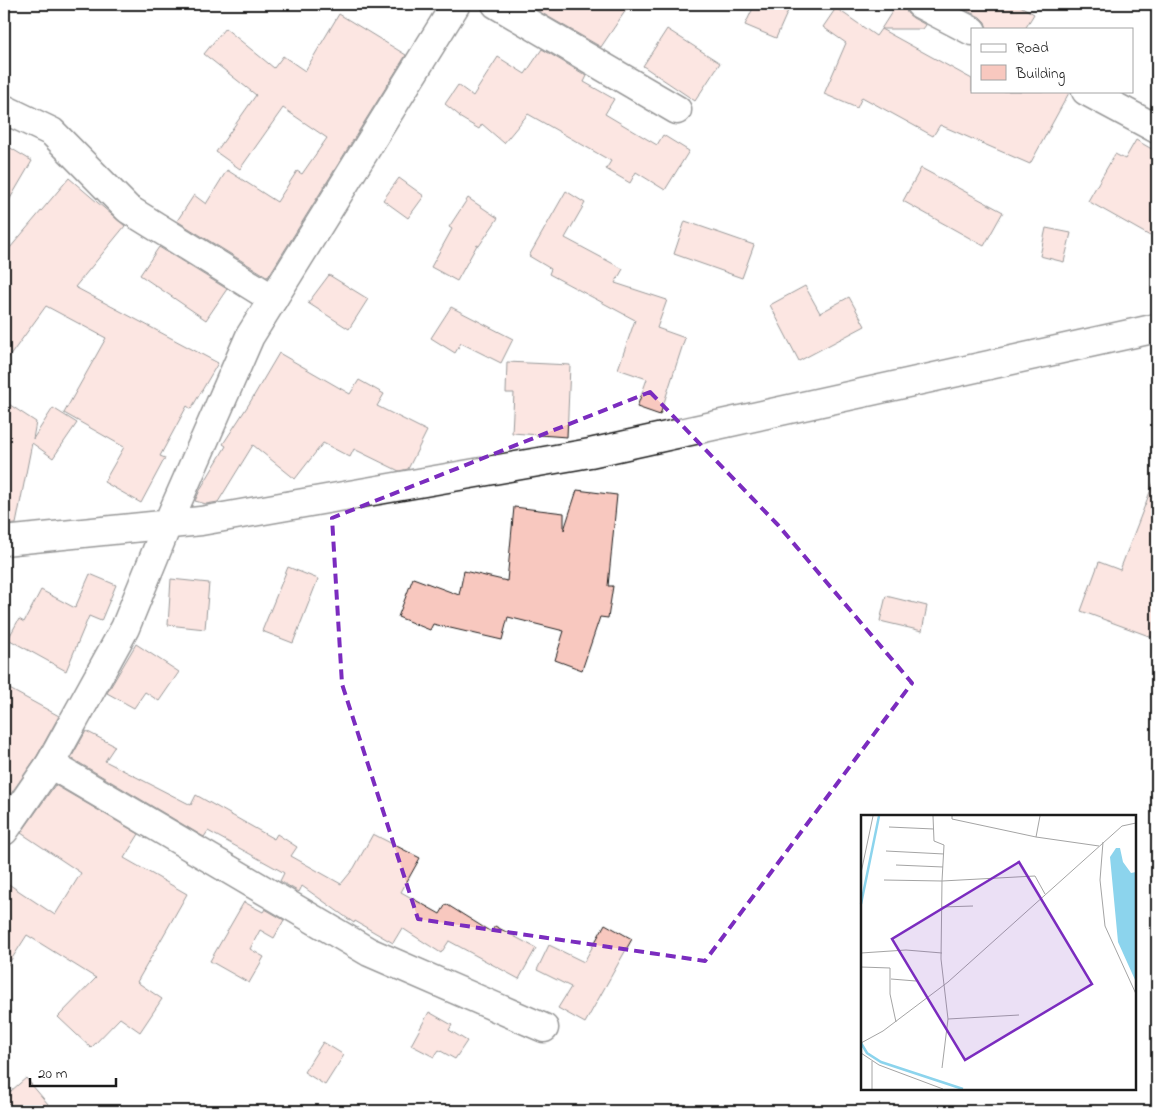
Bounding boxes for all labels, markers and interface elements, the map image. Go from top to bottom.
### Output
legend [971,28,1134,92]
text: Road [1016,37,1049,59]
text: Building [1015,63,1065,86]
inset map [861,815,1136,1090]
scale bar [30,1055,116,1087]
text: 20 m [38,1063,68,1085]

